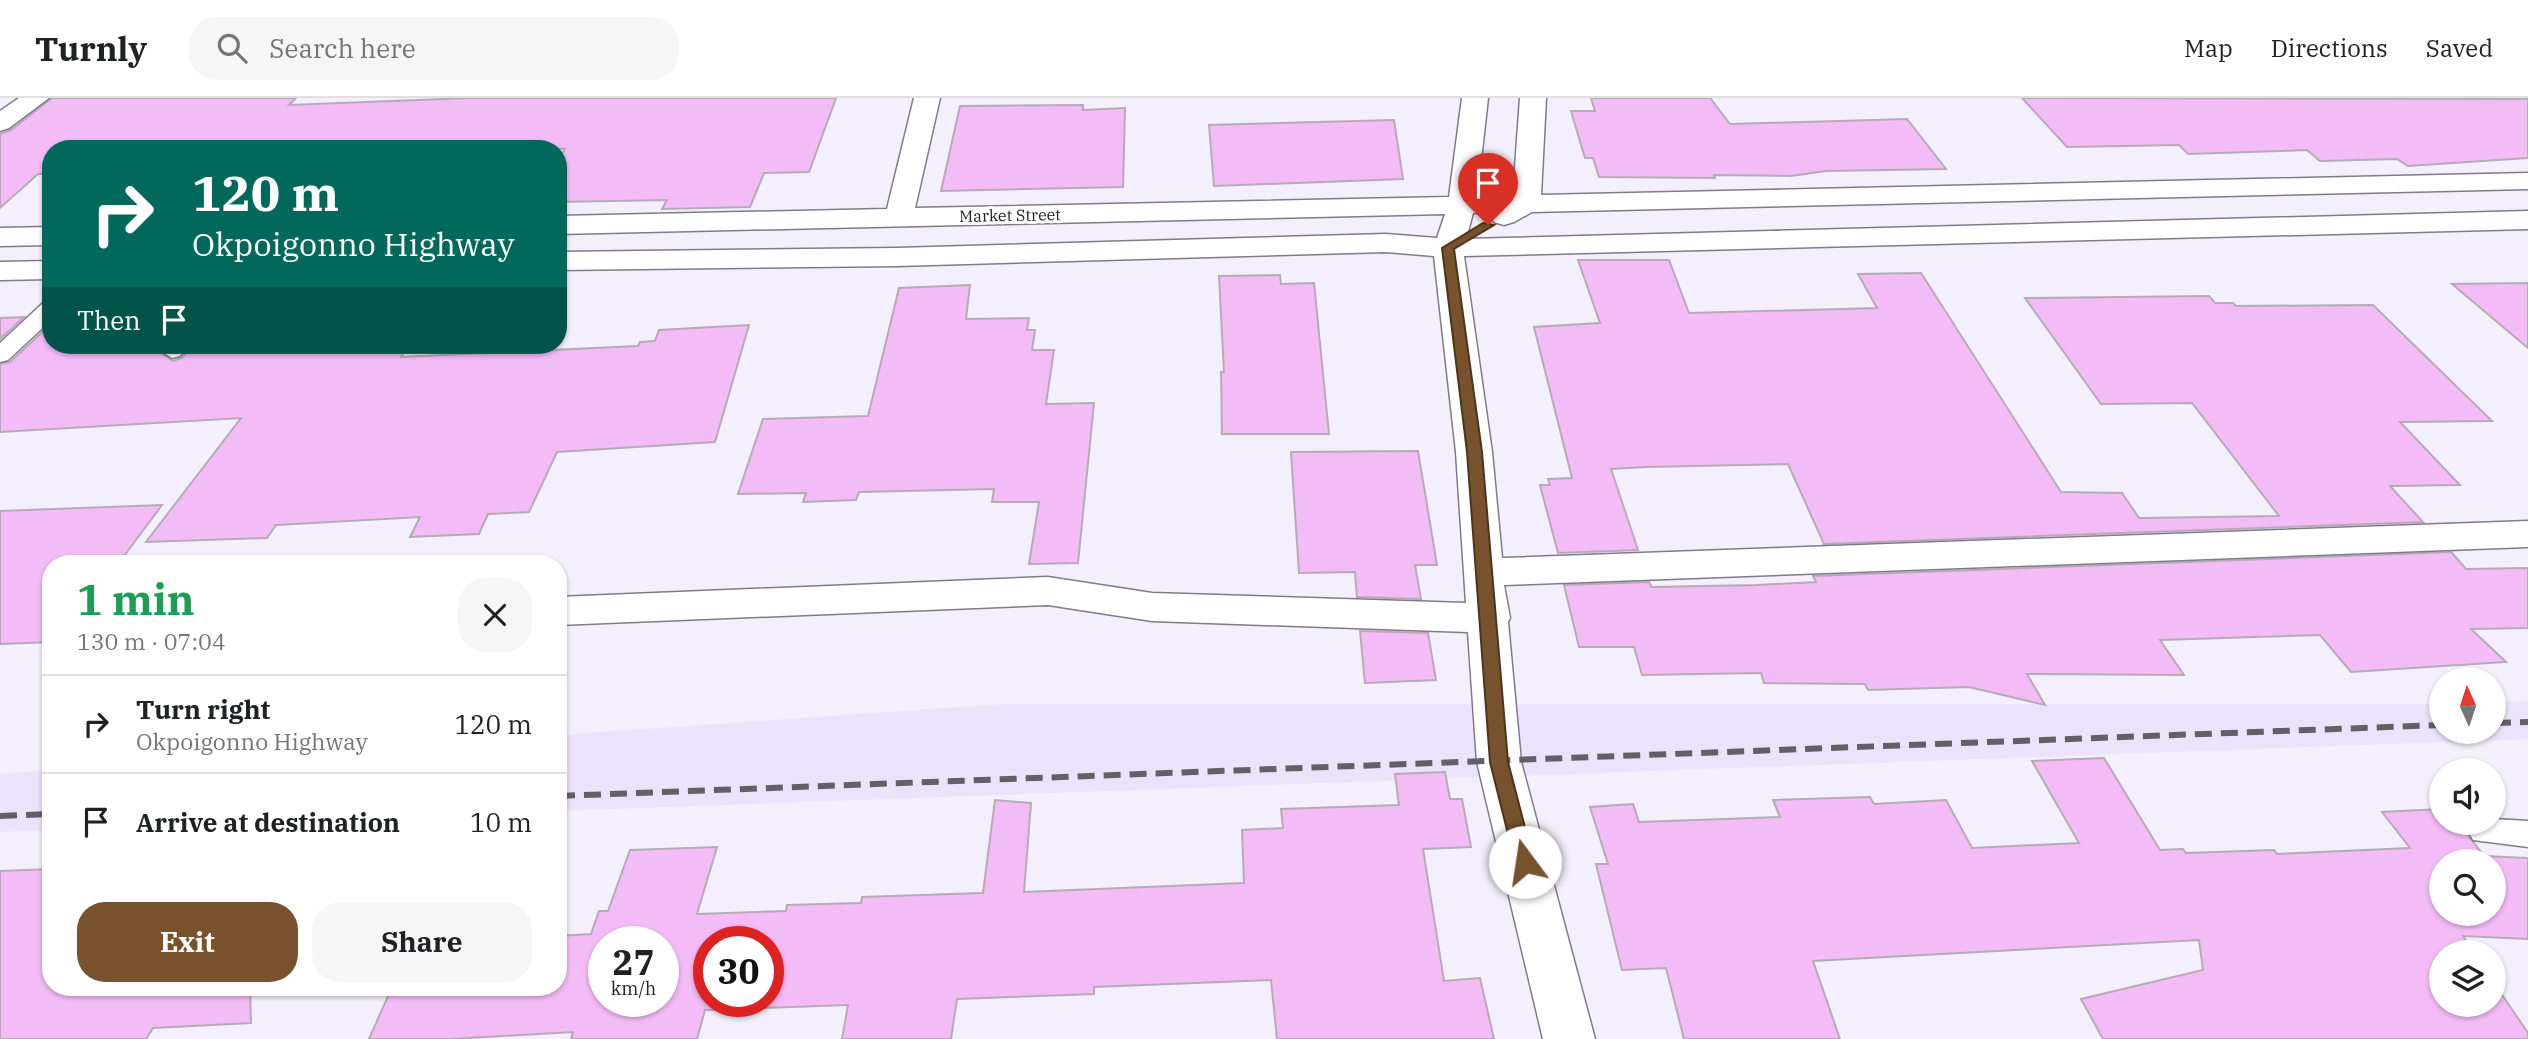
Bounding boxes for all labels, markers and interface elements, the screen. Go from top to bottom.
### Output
search box [189,17,679,80]
text: Turnly [35,27,147,70]
icon: search [213,29,251,67]
text: Search here [269,31,416,65]
text: Map [2184,32,2233,64]
text: Directions [2271,32,2388,64]
text: Saved [2426,32,2493,64]
pin [1458,153,1518,225]
text: 120 m [192,161,339,224]
icon: arrive [1469,164,1507,202]
icon: right [77,168,168,259]
street label: Market Street [959,204,1061,226]
text: Okpoigonno Highway [192,223,514,265]
icon: arrive [155,301,193,339]
text: Then [77,303,141,337]
text: 1 min [77,572,195,627]
button: close [458,578,532,652]
text: 130 m · 07:04 [77,626,226,656]
north arrow [2429,667,2506,744]
map controls [2429,667,2506,1017]
text: Turn right [136,692,270,726]
icon: right [77,705,115,743]
text: 120 m [454,707,532,741]
text: Okpoigonno Highway [136,726,368,756]
button: sound [2429,758,2506,835]
icon: arrive [77,803,115,841]
text: Arrive at destination [136,805,400,839]
text: 10 m [470,805,532,839]
position arrow [1488,825,1562,899]
button: search [2429,849,2506,926]
button: Exit [77,902,298,982]
button: Share [312,902,532,982]
speed limit sign: 30 [693,926,784,1017]
text: 27 [612,939,655,985]
button: layers [2429,940,2506,1017]
text: km/h [611,977,656,1000]

